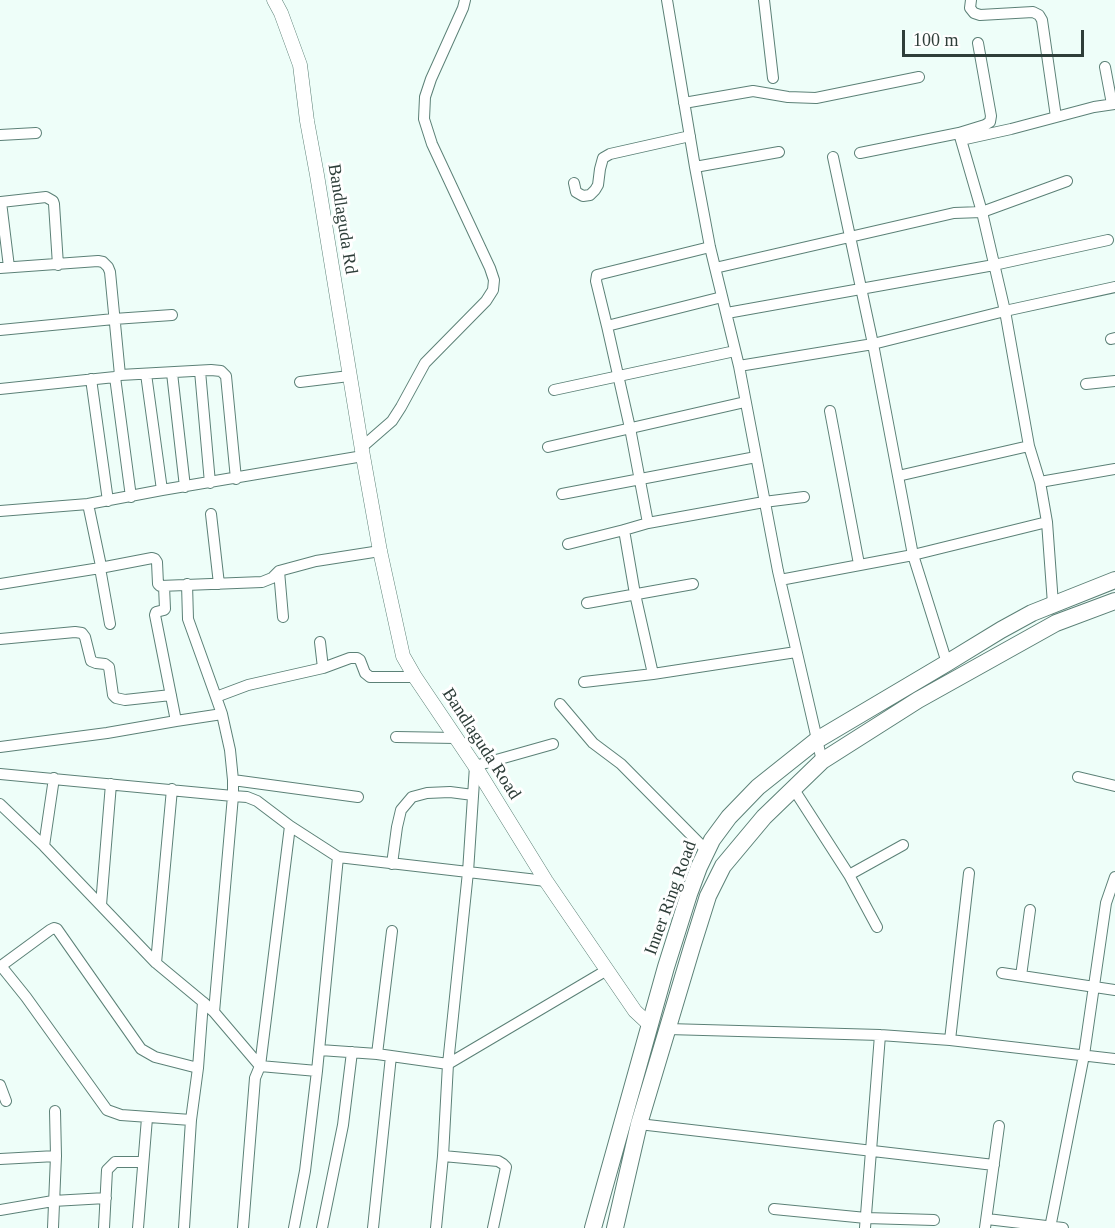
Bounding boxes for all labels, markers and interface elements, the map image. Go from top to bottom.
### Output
scale bar [905,18,1086,56]
text: 100 m [913,30,959,50]
street label: Bandlaguda Rd [323,162,361,276]
street label: Bandlaguda Road [437,684,525,804]
street label: Inner Ring Road [640,838,702,958]

